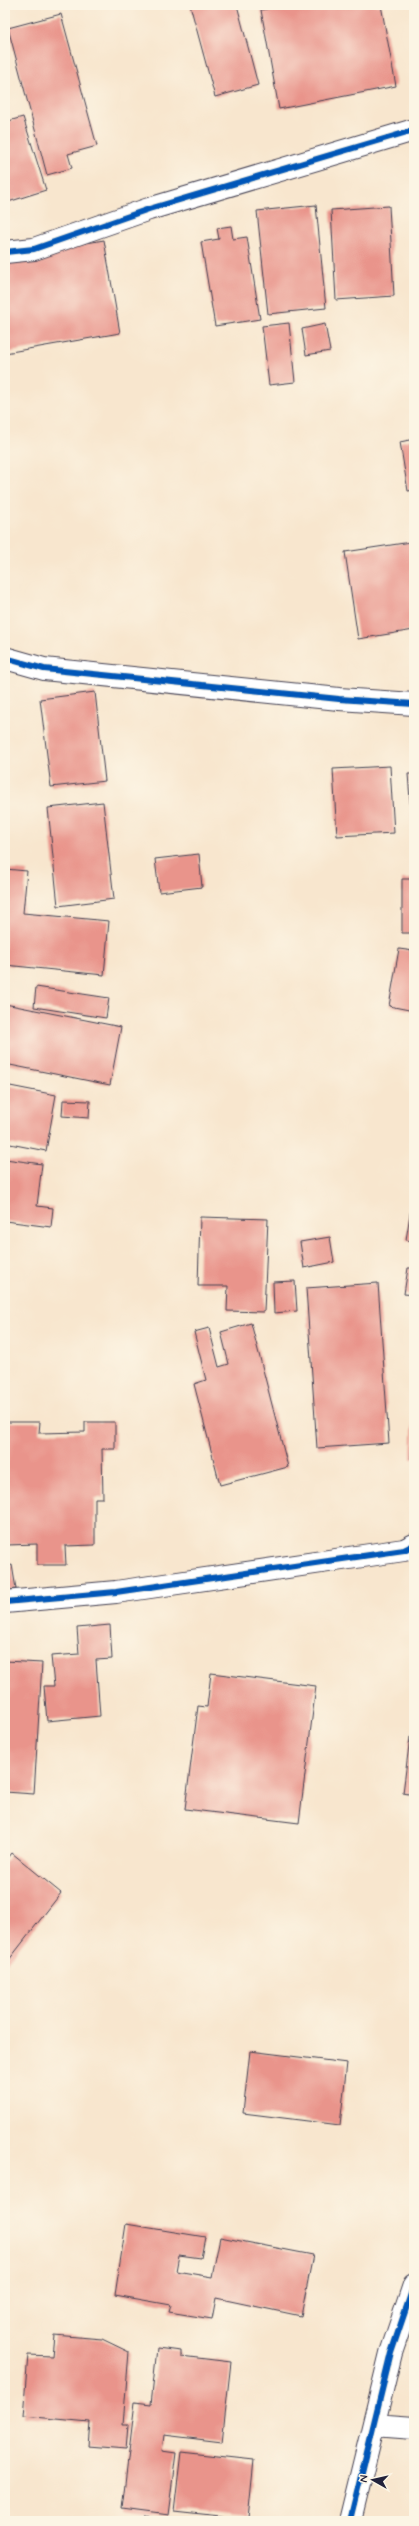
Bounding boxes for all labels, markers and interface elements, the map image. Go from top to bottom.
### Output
north arrow [353,2460,393,2500]
text: N [357,2474,372,2483]

